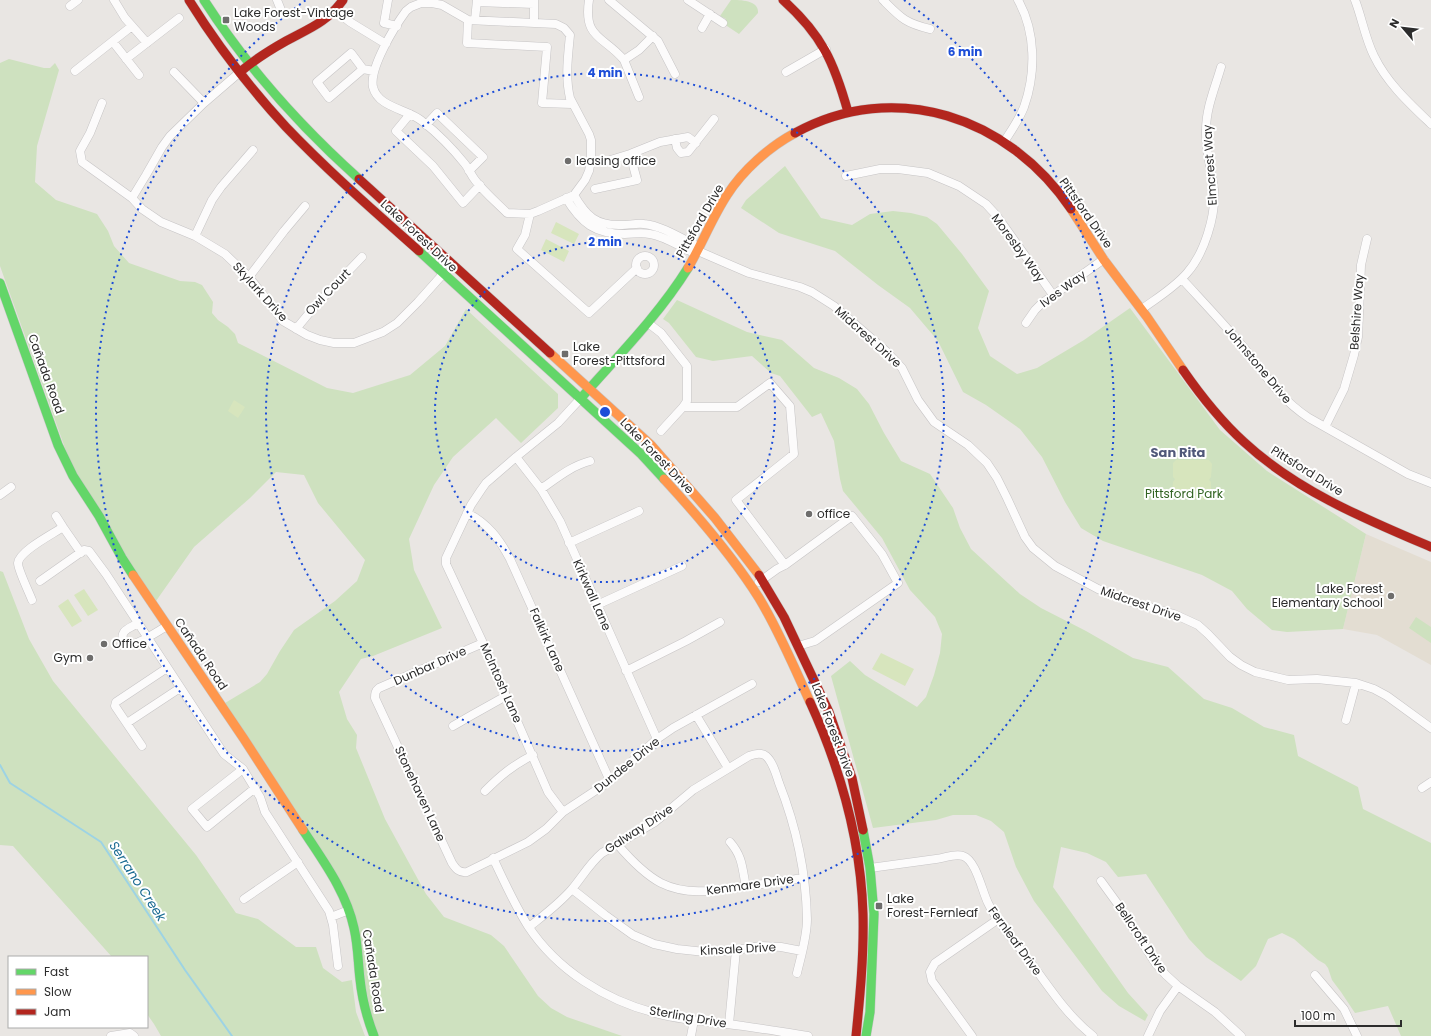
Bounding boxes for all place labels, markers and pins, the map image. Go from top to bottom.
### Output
place label: Lake Forest-Vintage Woods [234,4,354,35]
marker: Lake Forest-Vintage Woods [221,15,231,25]
place label: leasing office [576,152,656,169]
marker: leasing office [563,156,573,166]
place label: Lake Forest-Pittsford [573,338,665,369]
marker: Lake Forest-Pittsford [560,349,570,359]
centre of rings [598,405,612,419]
place label: office [817,505,850,522]
marker: office [804,509,814,519]
place label: Lake Forest Elementary School [1272,580,1383,611]
marker: Lake Forest Elementary School [1386,591,1396,601]
place label: Office [112,635,147,652]
marker: Office [99,639,109,649]
place label: Gym [54,649,82,666]
marker: Gym [85,653,95,663]
place label: Lake Forest-Fernleaf [887,890,978,921]
marker: Lake Forest-Fernleaf [874,901,884,911]

